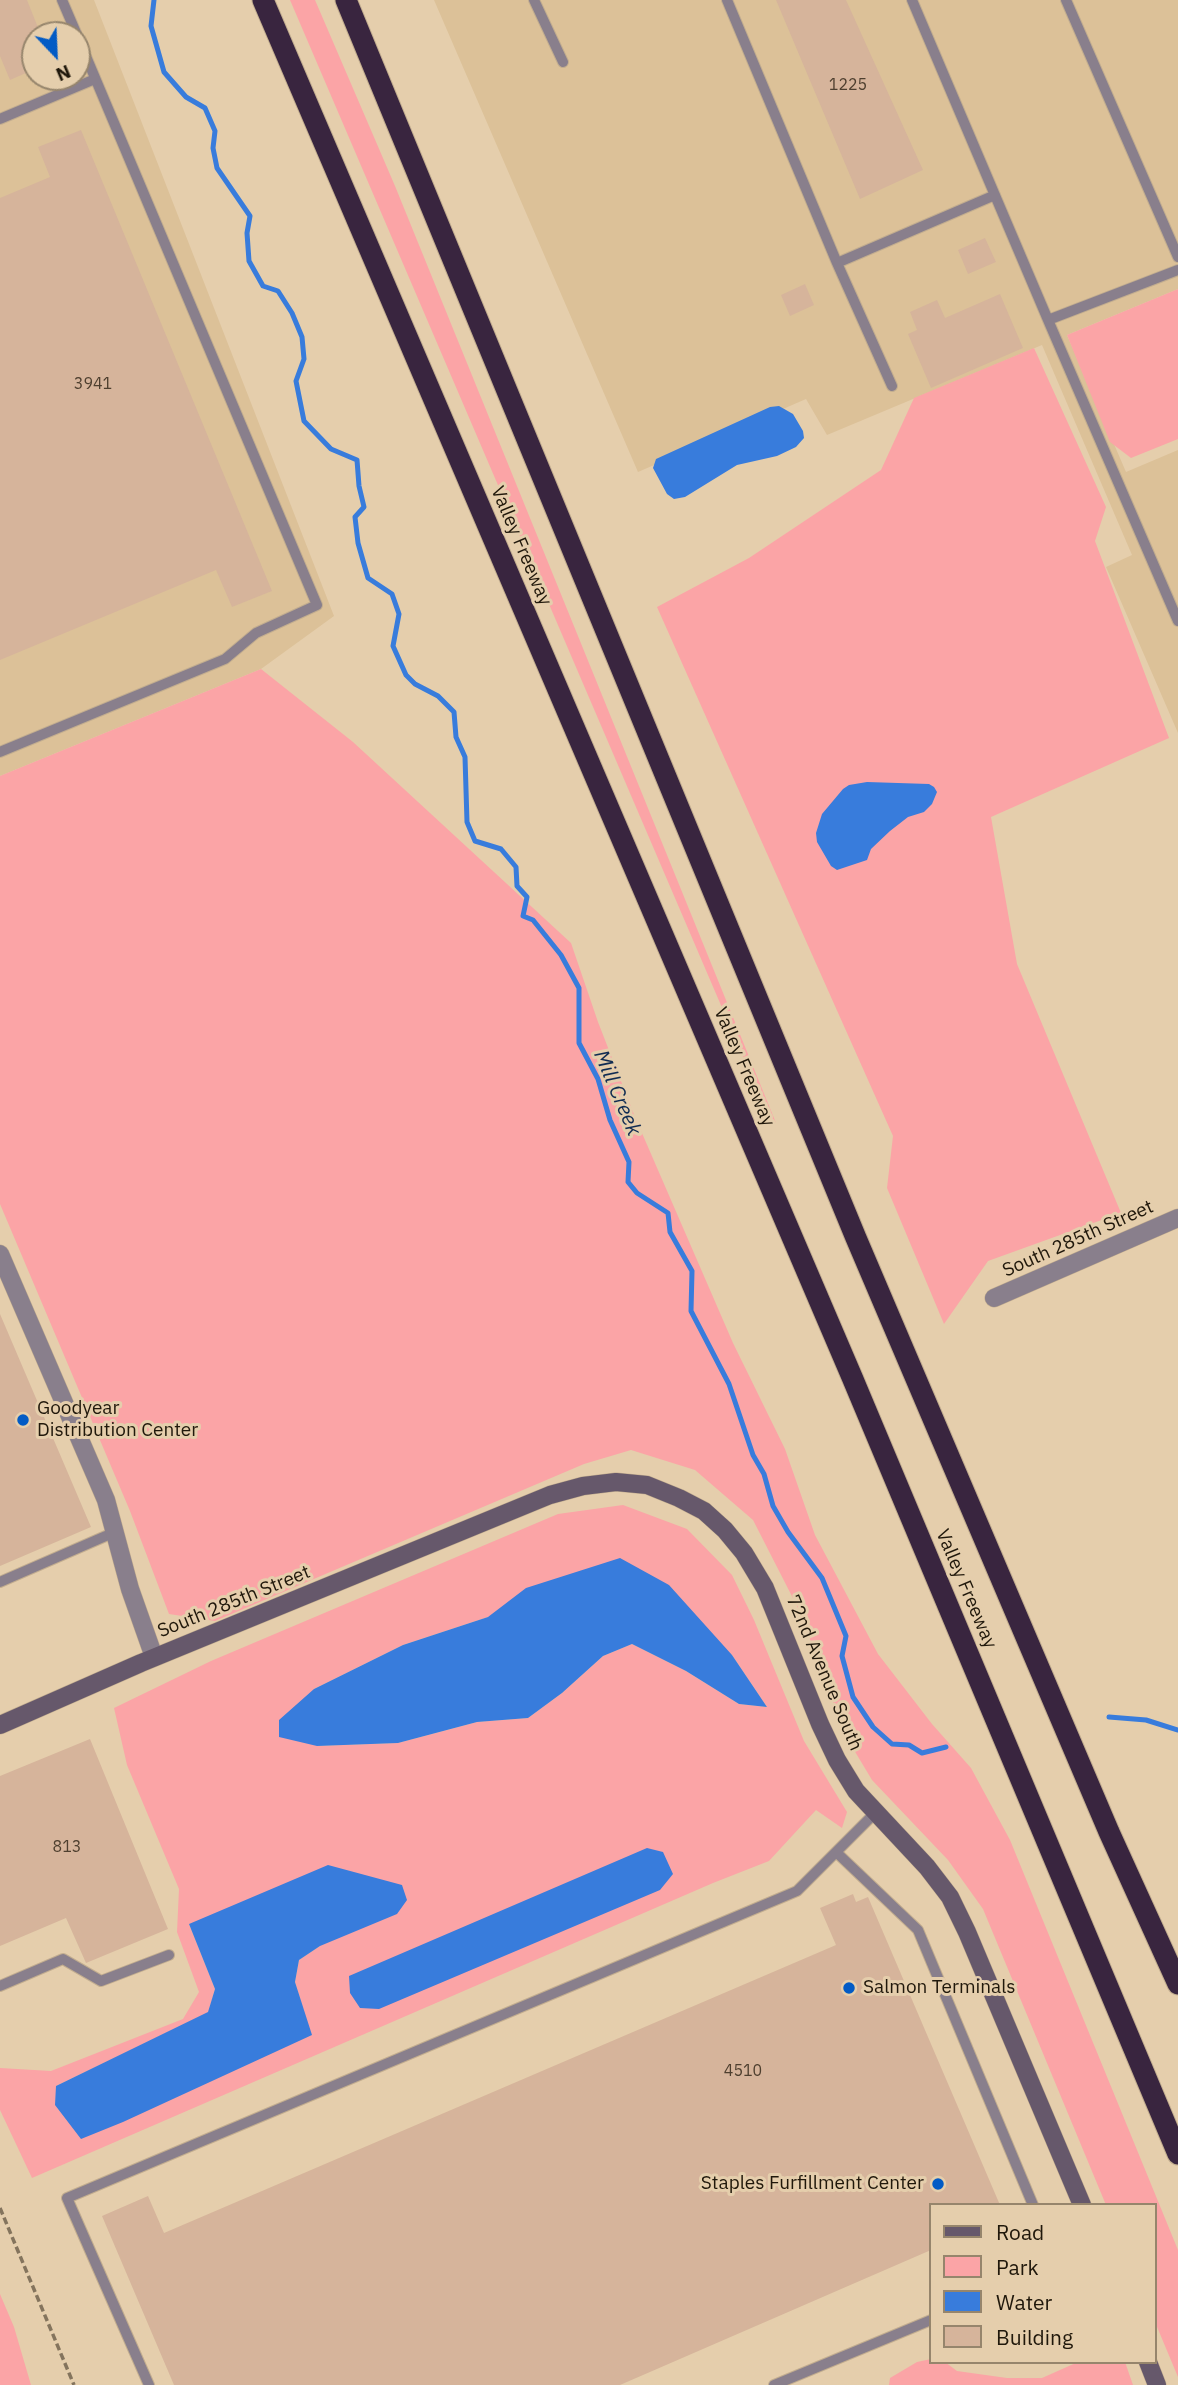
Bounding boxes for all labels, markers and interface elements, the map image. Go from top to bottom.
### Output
north arrow [21,21,91,91]
text: N [52,60,74,87]
house number: 1225 [829,75,867,95]
house number: 3941 [74,374,112,394]
street label: Valley Freeway [486,483,556,609]
street label: Valley Freeway [709,1004,779,1130]
water label: Mill Creek [588,1046,646,1140]
street label: South 285th Street [999,1196,1157,1282]
place label: Goodyear Distribution Center [37,1398,198,1442]
marker: Goodyear Distribution Center [15,1412,31,1428]
street label: Valley Freeway [931,1526,1001,1652]
street label: South 285th Street [154,1561,314,1643]
street label: 72nd Avenue South [781,1592,867,1754]
house number: 813 [53,1837,81,1857]
place label: Salmon Terminals [863,1977,1016,1999]
marker: Salmon Terminals [841,1980,857,1996]
house number: 4510 [724,2061,762,2081]
place label: Staples Furfillment Center [701,2173,924,2195]
marker: Staples Furfillment Center [930,2176,946,2192]
legend [930,2203,1157,2364]
text: Road [996,2218,1044,2246]
text: Park [996,2253,1039,2281]
text: Water [996,2288,1052,2316]
text: Building [996,2323,1073,2351]

